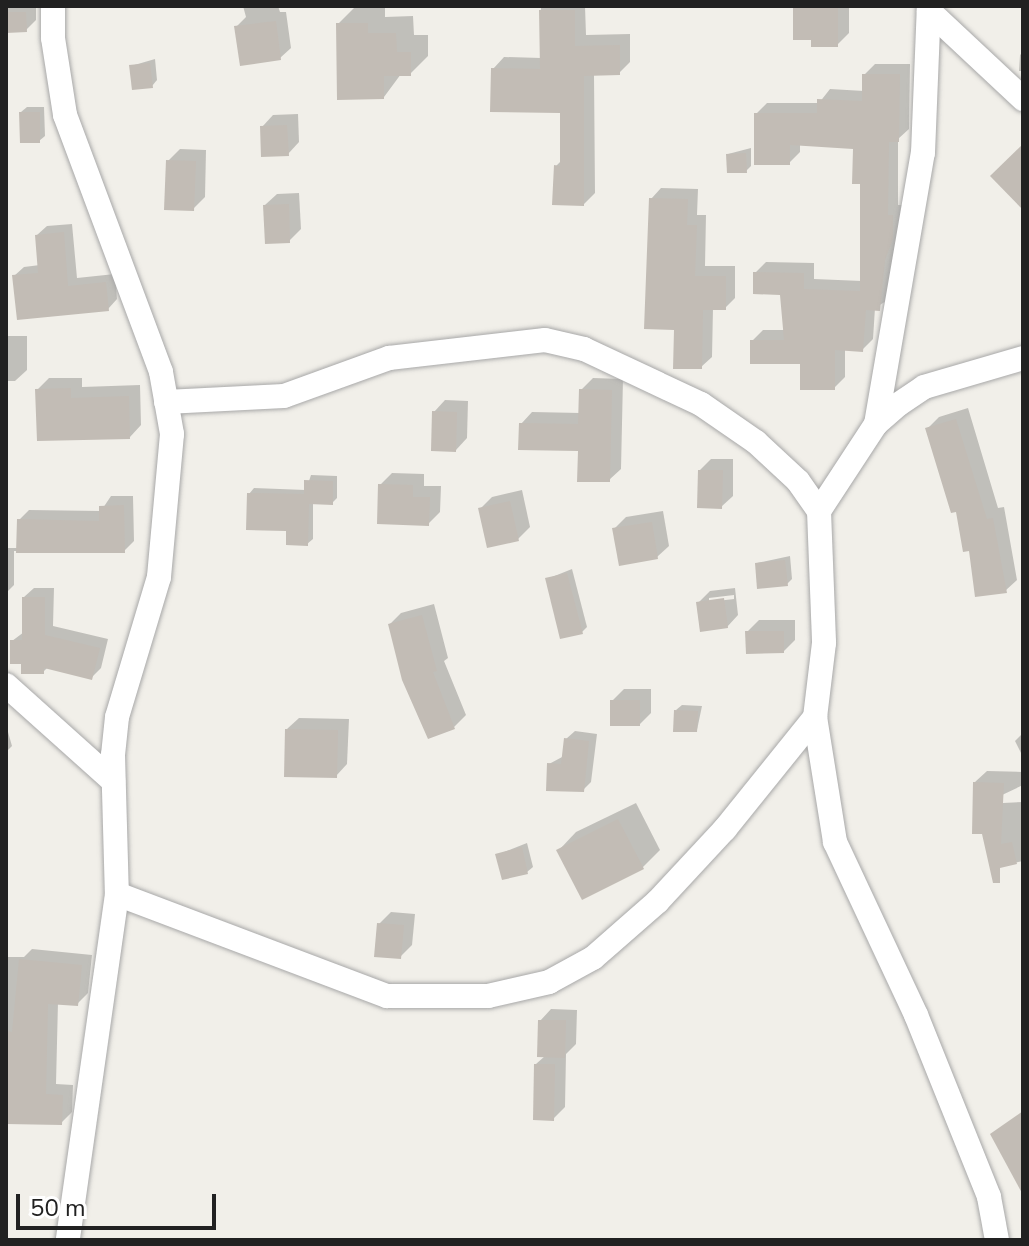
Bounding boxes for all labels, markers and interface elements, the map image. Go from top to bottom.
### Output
scale bar [20,1178,220,1228]
text: 50 m [30,1192,86,1224]

